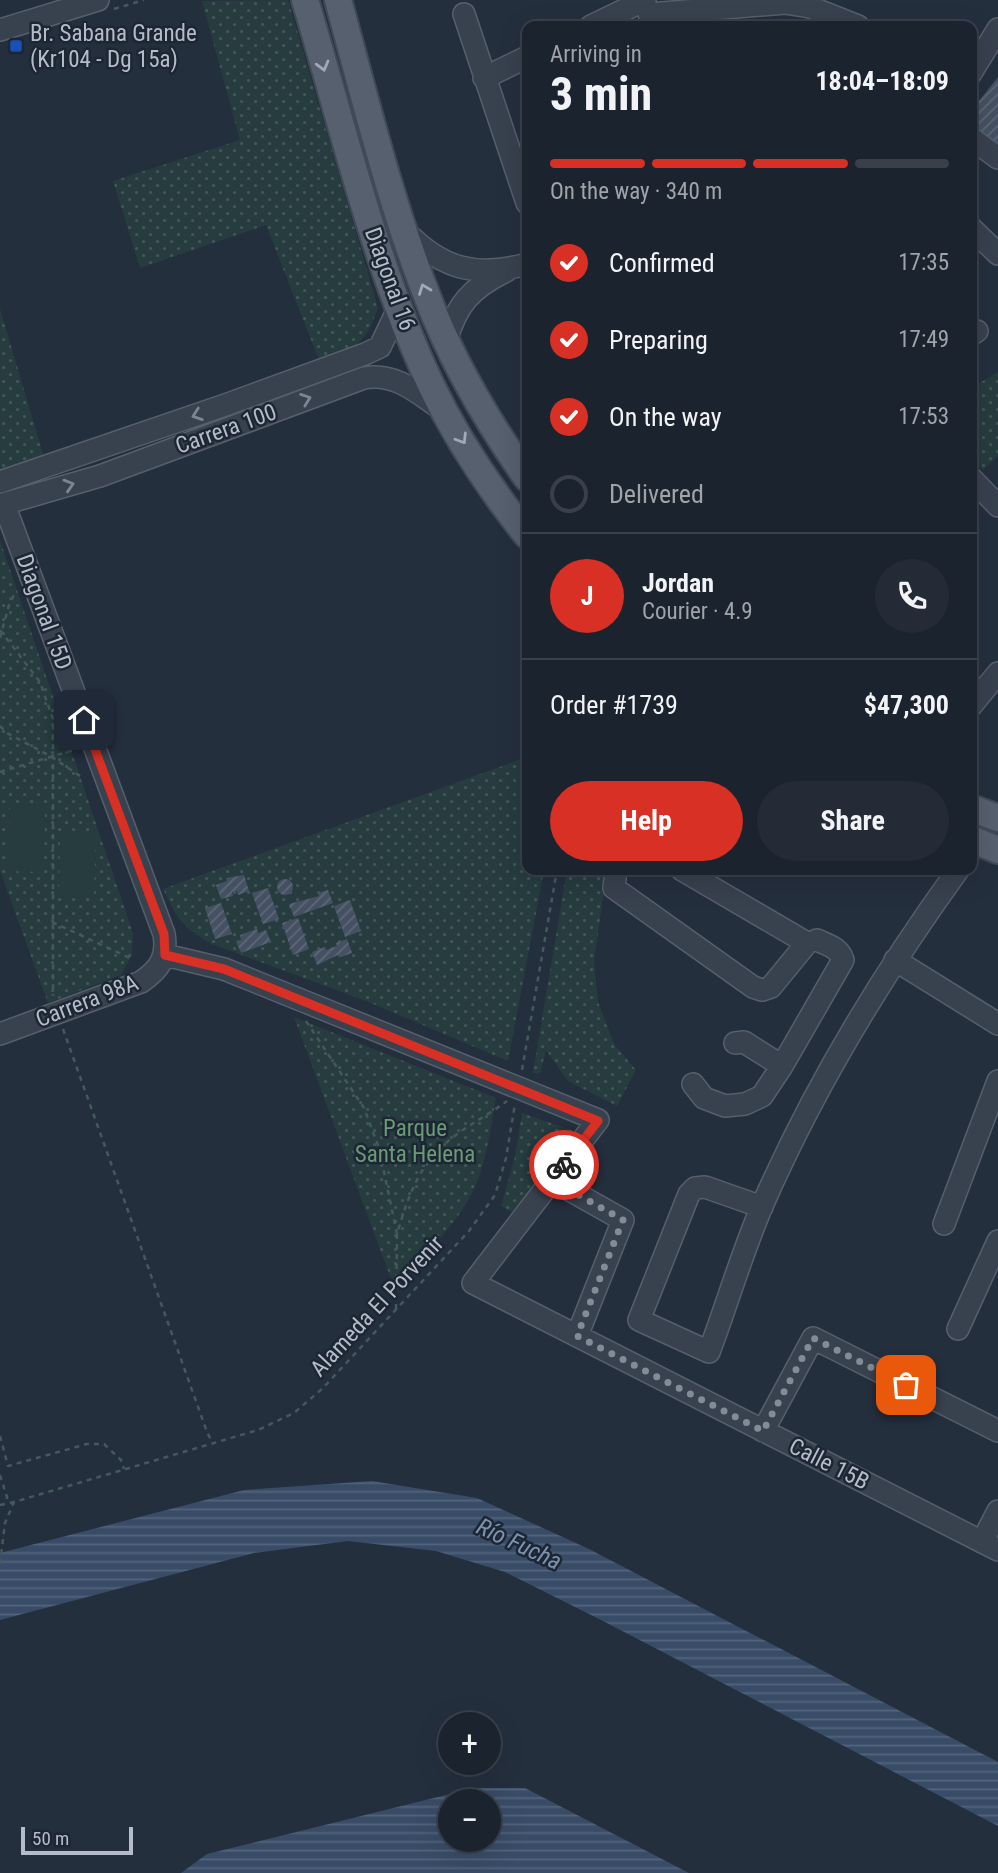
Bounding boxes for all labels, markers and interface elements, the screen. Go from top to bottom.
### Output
place label: Br. Sabana Grande (Kr104 - Dg 15a) [30,20,197,73]
marker: Br. Sabana Grande (Kr104 - Dg 15a) [8,38,24,54]
text: Arriving in [550,41,642,68]
one-way arrow [315,60,330,72]
text: 18:04–18:09 [815,66,949,96]
text: 3 min [550,67,652,121]
text: On the way · 340 m [550,178,722,205]
street label: Diagonal 16 [359,224,421,334]
icon: check [550,244,588,282]
text: Confirmed [609,248,715,278]
text: 17:35 [898,249,949,276]
one-way arrow [419,284,433,296]
icon: check [550,321,588,359]
text: Preparing [609,325,708,355]
text: 17:49 [898,326,949,353]
one-way arrow [300,393,312,407]
street label: Carrera 100 [172,398,280,460]
icon: check [550,398,588,436]
text: On the way [609,402,722,432]
text: 17:53 [898,403,949,430]
one-way arrow [191,407,203,421]
one-way arrow [453,431,466,444]
one-way arrow [63,479,75,494]
text: Delivered [609,479,704,509]
street label: Diagonal 15D [11,551,77,673]
button: phone [875,559,949,633]
text: Jordan [642,568,714,598]
text: J [581,581,593,611]
text: Courier · 4.9 [642,598,753,625]
pin [54,690,114,750]
text: Order #1739 [550,690,678,720]
text: $47,300 [864,690,949,720]
icon: home [65,701,103,739]
button: Help [550,781,743,861]
button: Share [757,781,949,861]
street label: Carrera 98A [32,969,142,1033]
park label: Parque Santa Helena [355,1115,475,1168]
courier [529,1130,599,1200]
icon: bike [545,1146,583,1184]
street label: Alameda El Porvenir [305,1230,449,1382]
pin [876,1355,936,1415]
icon: bag [887,1366,925,1404]
street label: Calle 15B [785,1432,873,1496]
water label: Río Fucha [472,1512,566,1576]
map controls [438,1712,501,1852]
button: + [438,1712,501,1775]
button: − [438,1789,501,1852]
scale bar [21,1824,133,1856]
text: 50 m [32,1827,69,1850]

